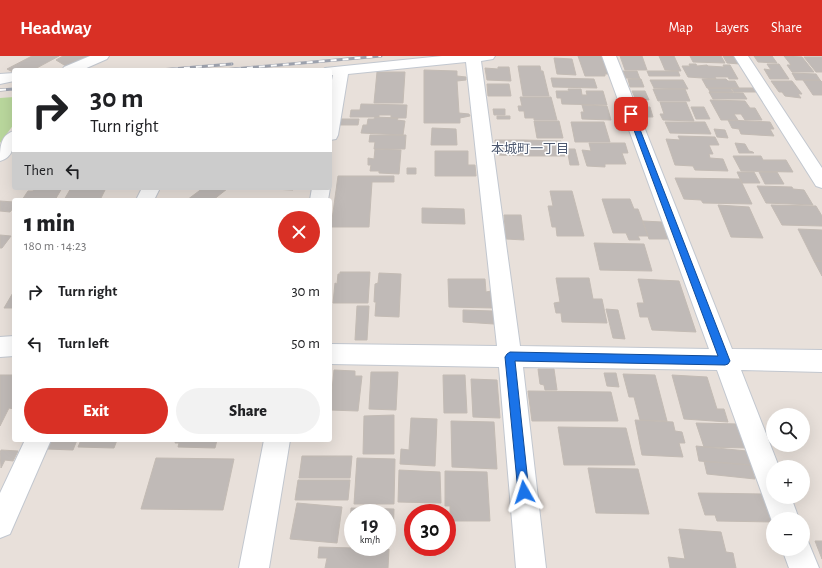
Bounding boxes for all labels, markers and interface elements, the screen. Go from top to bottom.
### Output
text: Headway [20,19,91,38]
text: Map [668,21,693,35]
text: Layers [715,21,749,35]
text: Share [771,21,802,35]
icon: right [24,84,76,136]
text: 30 m [90,85,143,113]
pin [614,97,648,131]
icon: arrive [620,103,642,125]
text: Turn right [90,118,159,136]
district label: 本城町一丁目 [491,142,569,156]
icon: left [62,160,84,182]
text: Then [24,163,54,178]
button: close [278,211,320,253]
text: 1 min [24,212,75,236]
text: 180 m · 14:23 [24,240,86,253]
icon: right [24,281,46,303]
text: Turn right [58,284,117,299]
text: 30 m [291,284,320,299]
icon: left [24,333,46,355]
text: Turn left [58,336,109,351]
text: 50 m [291,336,320,351]
button: Exit [24,388,168,434]
button: Share [176,388,320,434]
map controls [766,408,810,556]
button: search [766,408,810,452]
button: + [766,460,810,504]
position arrow [503,471,545,513]
speed limit sign: 30 [404,504,456,556]
button: − [766,512,810,556]
text: 19 [362,515,378,535]
text: km/h [360,535,380,545]

